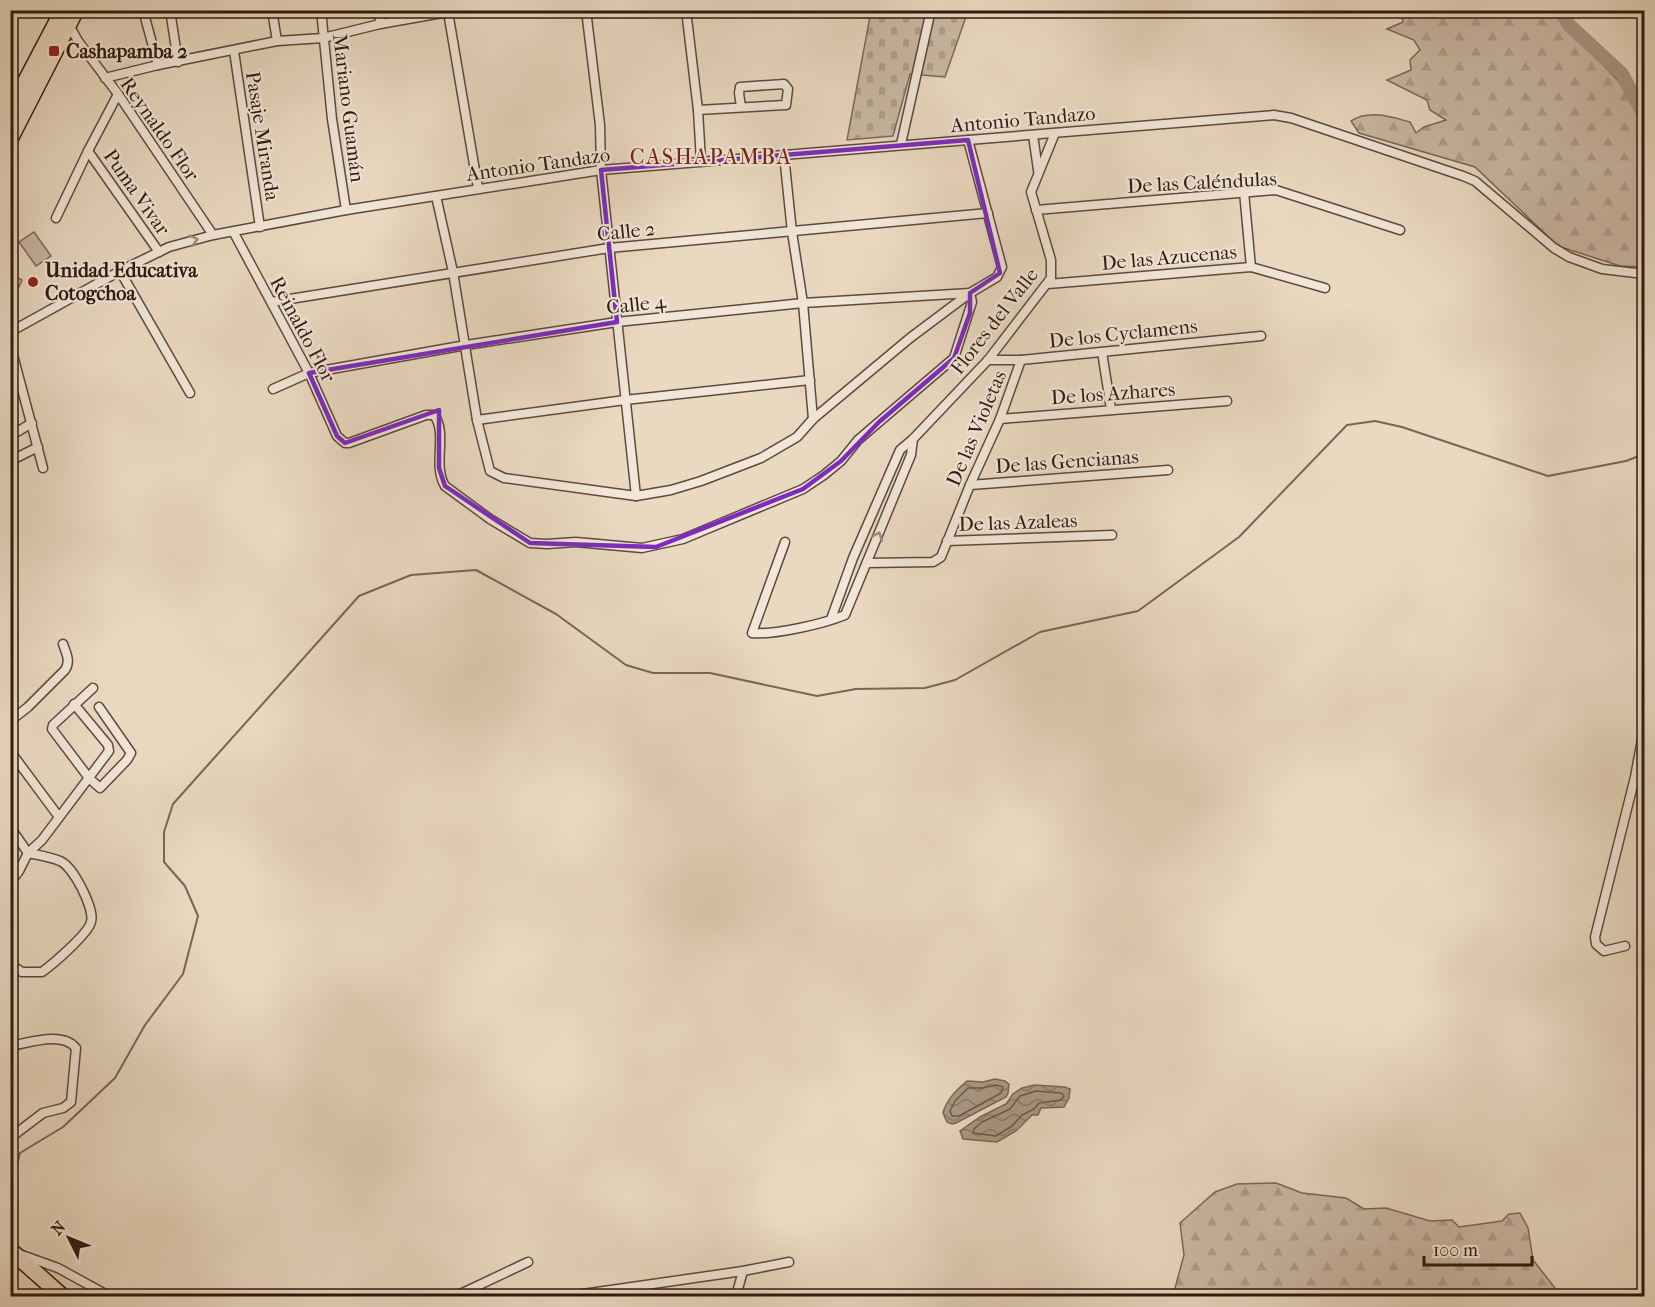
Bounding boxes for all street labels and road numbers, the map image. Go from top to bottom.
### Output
street label: Mariano Guamán [328,33,369,184]
street label: Pasaje Miranda [241,70,284,203]
street label: Reynaldo Flor [116,73,204,186]
street label: Antonio Tandazo [949,102,1096,137]
street label: Antonio Tandazo [464,143,612,186]
street label: Puma Vivar [99,145,175,240]
street label: De las Caléndulas [1127,167,1277,198]
street label: Calle 2 [596,217,656,246]
street label: De las Azucenas [1100,240,1238,275]
street label: Flores del Valle [946,263,1043,379]
street label: Reinaldo Flor [265,272,340,386]
street label: Calle 4 [605,290,668,319]
street label: De los Cyclamens [1048,314,1199,353]
street label: De las Violetas [942,367,1011,490]
street label: De los Azhares [1050,378,1176,409]
street label: De las Gencianas [995,445,1140,478]
street label: De las Azaleas [958,509,1078,536]

